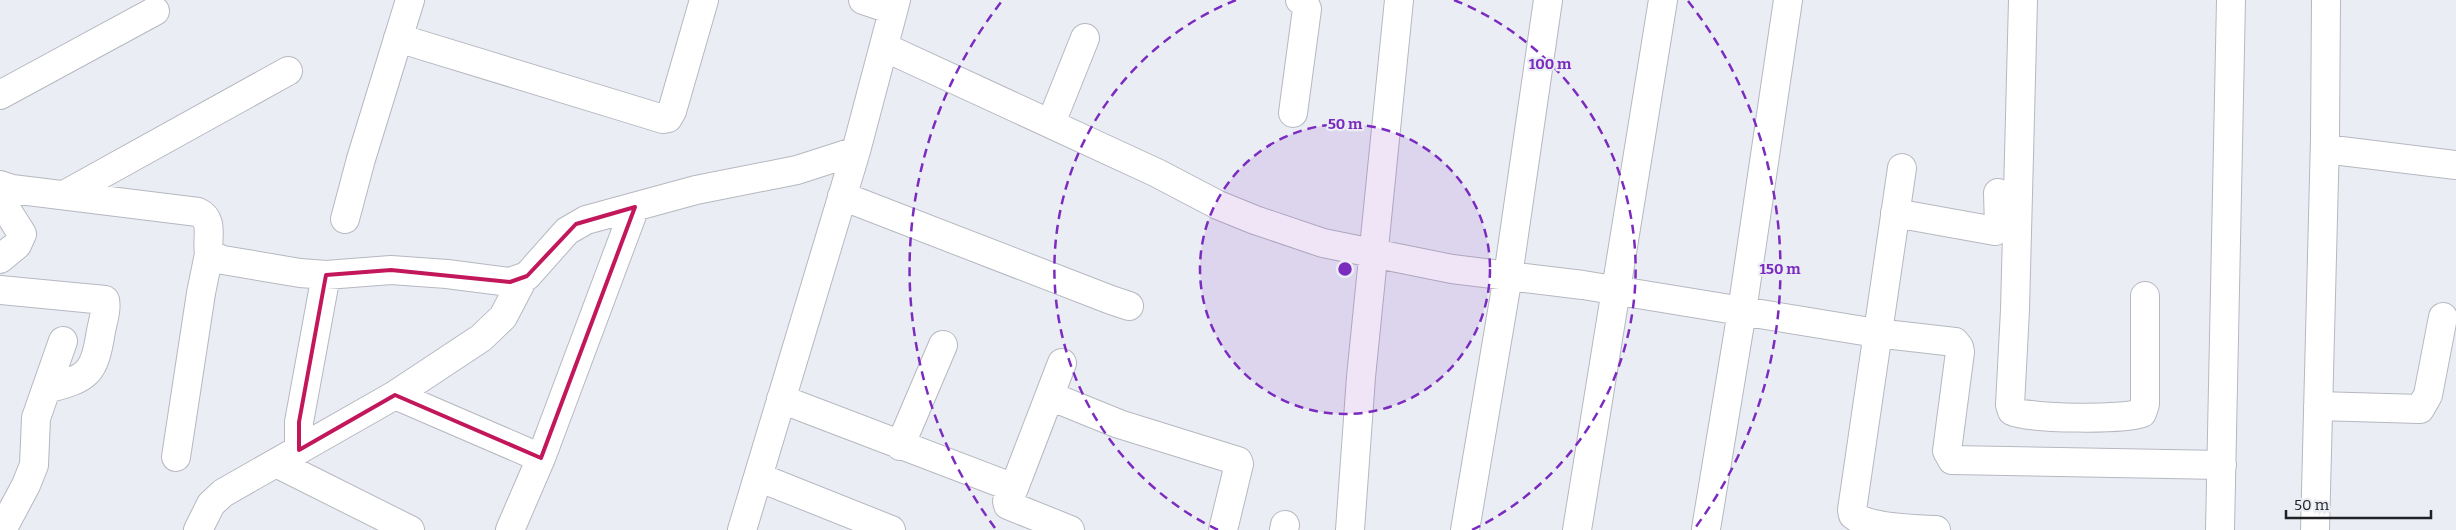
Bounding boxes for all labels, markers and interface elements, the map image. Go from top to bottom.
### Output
text: 100 m [1529,55,1572,73]
text: 50 m [1328,115,1363,133]
centre of rings [1336,260,1354,278]
text: 150 m [1759,260,1801,278]
scale bar [2286,488,2431,520]
text: 50 m [2294,496,2330,514]

